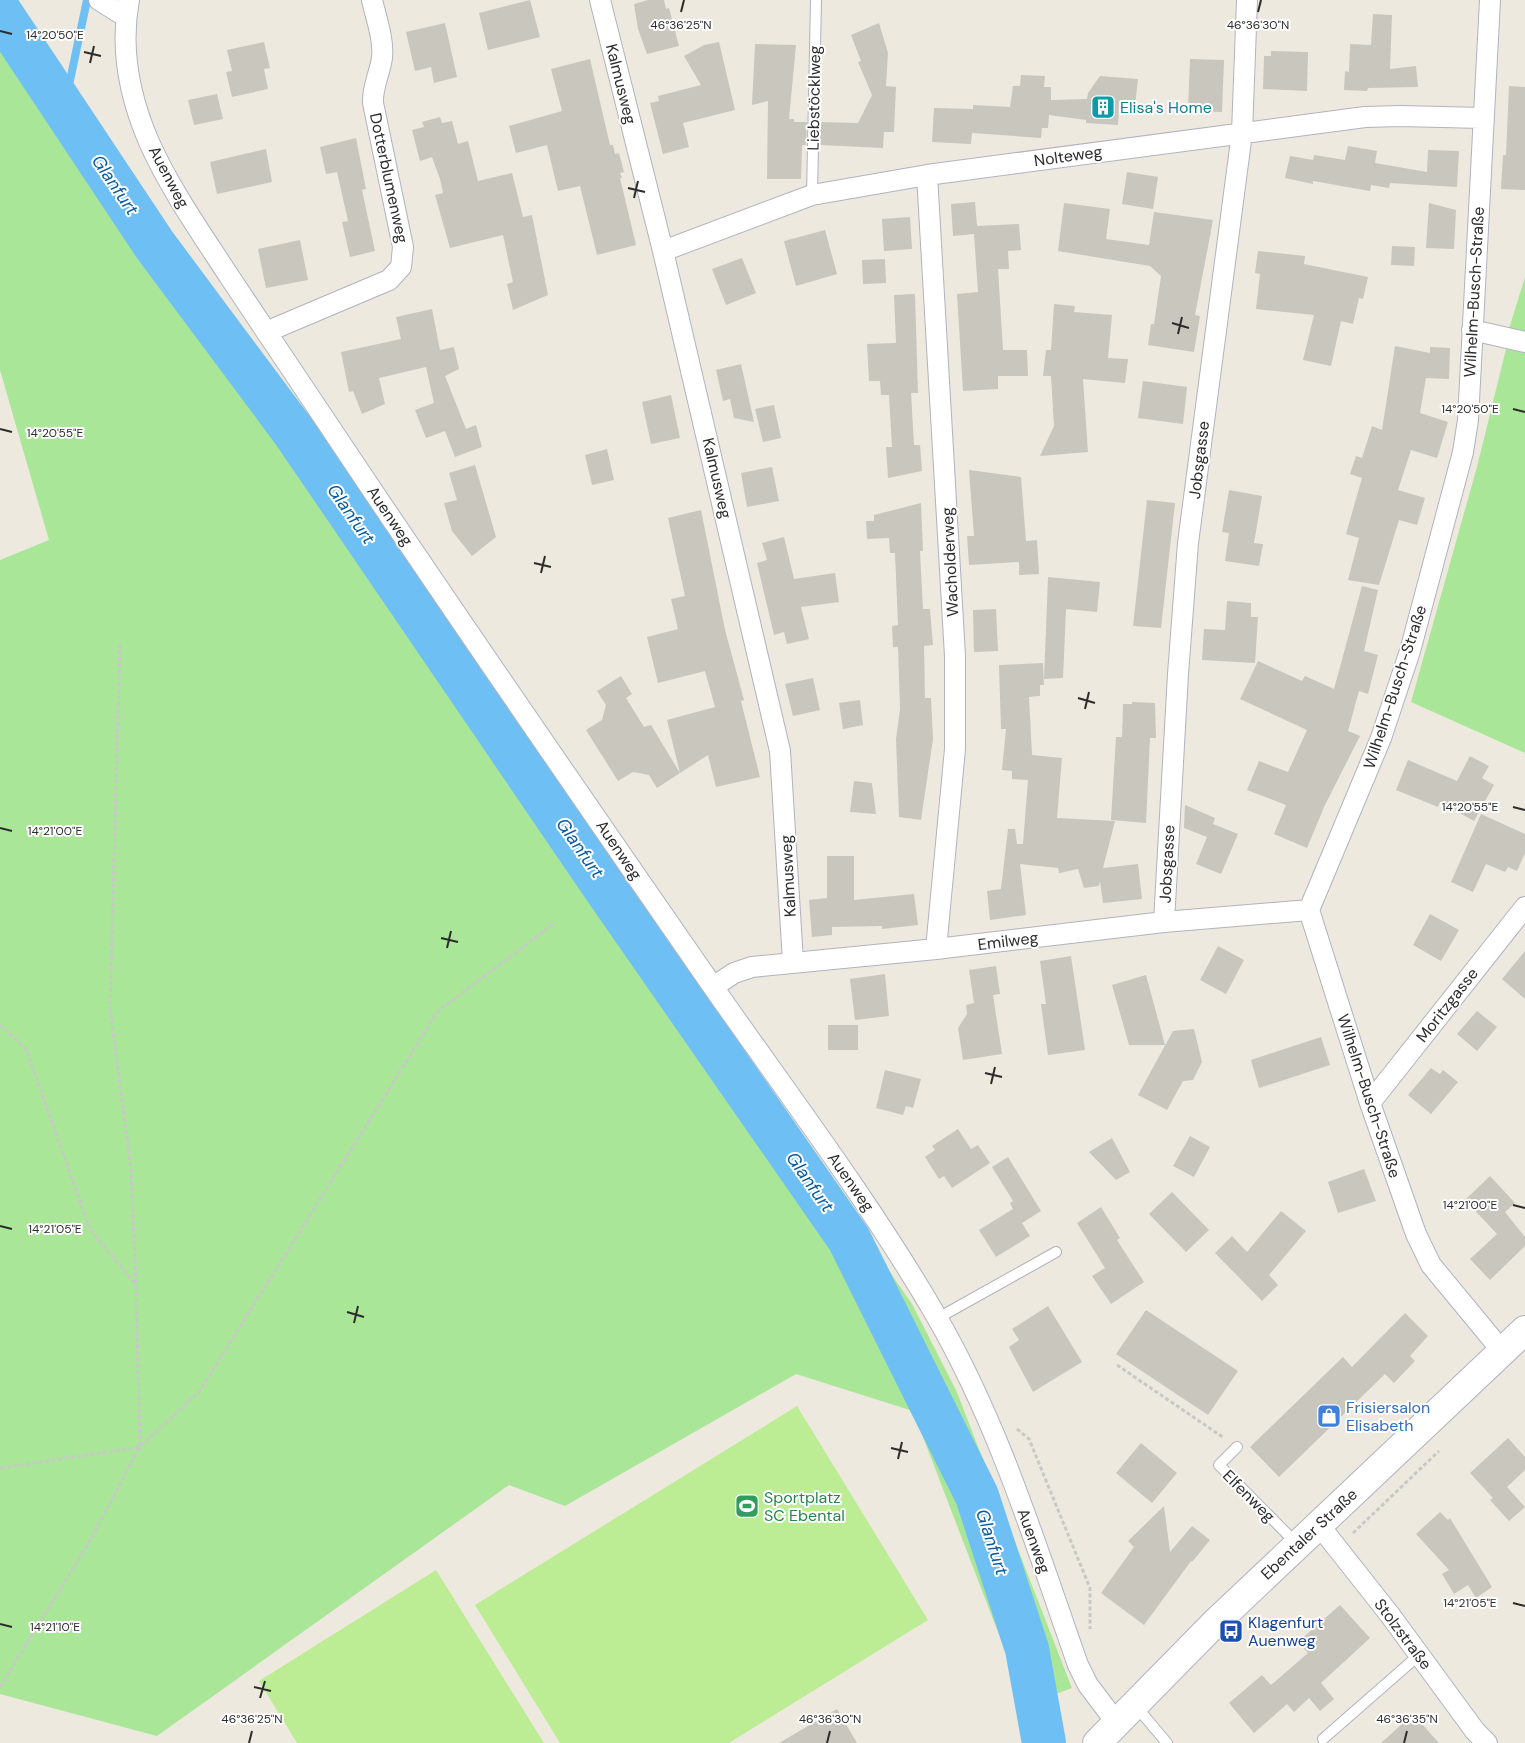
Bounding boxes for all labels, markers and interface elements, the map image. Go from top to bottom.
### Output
text: 46°36'25"N [650,17,712,33]
text: 46°36'30"N [1227,17,1289,33]
text: 14°20'50"E [26,27,84,43]
street label: Kalmusweg [601,42,641,127]
street label: Liebstöcklweg [803,45,825,151]
building icon: Elisa's Home [1090,94,1116,120]
place label: Elisa's Home [1120,97,1212,118]
street label: Dotterblumenweg [365,111,413,245]
street label: Nolteweg [1032,141,1104,171]
street label: Auenweg [144,142,194,212]
water label: Glanfurt [86,150,145,221]
street label: Wilhelm-Busch-Straße [1459,206,1489,378]
text: 14°20'50"E [1441,401,1499,417]
street label: Jobsgasse [1184,420,1214,500]
text: 14°20'55"E [27,425,83,441]
street label: Kalmusweg [698,436,737,521]
water label: Glanfurt [322,479,381,550]
street label: Auenweg [362,482,418,550]
street label: Wacholderweg [937,507,963,617]
street label: Wilhelm-Busch-Straße [1359,602,1431,772]
text: 14°20'55"E [1442,799,1498,815]
water label: Glanfurt [551,813,610,884]
street label: Auenweg [591,816,647,884]
text: 14°21'00"E [28,823,82,839]
street label: Jobsgasse [1154,824,1180,904]
street label: Kalmusweg [775,834,801,918]
street label: Emilweg [977,927,1039,955]
street label: Moritzgasse [1411,963,1483,1047]
street label: Wilhelm-Busch-Straße [1333,1011,1405,1181]
water label: Glanfurt [781,1147,840,1218]
street label: Auenweg [823,1148,879,1216]
text: 14°21'00"E [1443,1197,1497,1213]
text: 14°21'05"E [28,1221,82,1237]
place label: Frisiersalon Elisabeth [1346,1397,1430,1436]
shop icon: Frisiersalon Elisabeth [1316,1403,1342,1429]
street label: Elfenweg [1218,1465,1280,1527]
street label: Ebentaler Straße [1256,1484,1362,1584]
place label: Sportplatz SC Ebental [764,1487,845,1526]
sports icon: Sportplatz SC Ebental [734,1493,760,1519]
water label: Glanfurt [970,1506,1014,1579]
street label: Auenweg [1013,1506,1055,1576]
street label: Stolzstraße [1369,1594,1437,1674]
text: 14°21'05"E [1443,1595,1497,1611]
place label: Klagenfurt Auenweg [1248,1612,1323,1651]
bus stop icon: Klagenfurt Auenweg [1218,1618,1244,1644]
text: 14°21'10"E [30,1619,80,1635]
text: 46°36'25"N [221,1711,283,1727]
text: 46°36'30"N [799,1711,861,1727]
text: 46°36'35"N [1376,1711,1438,1727]

